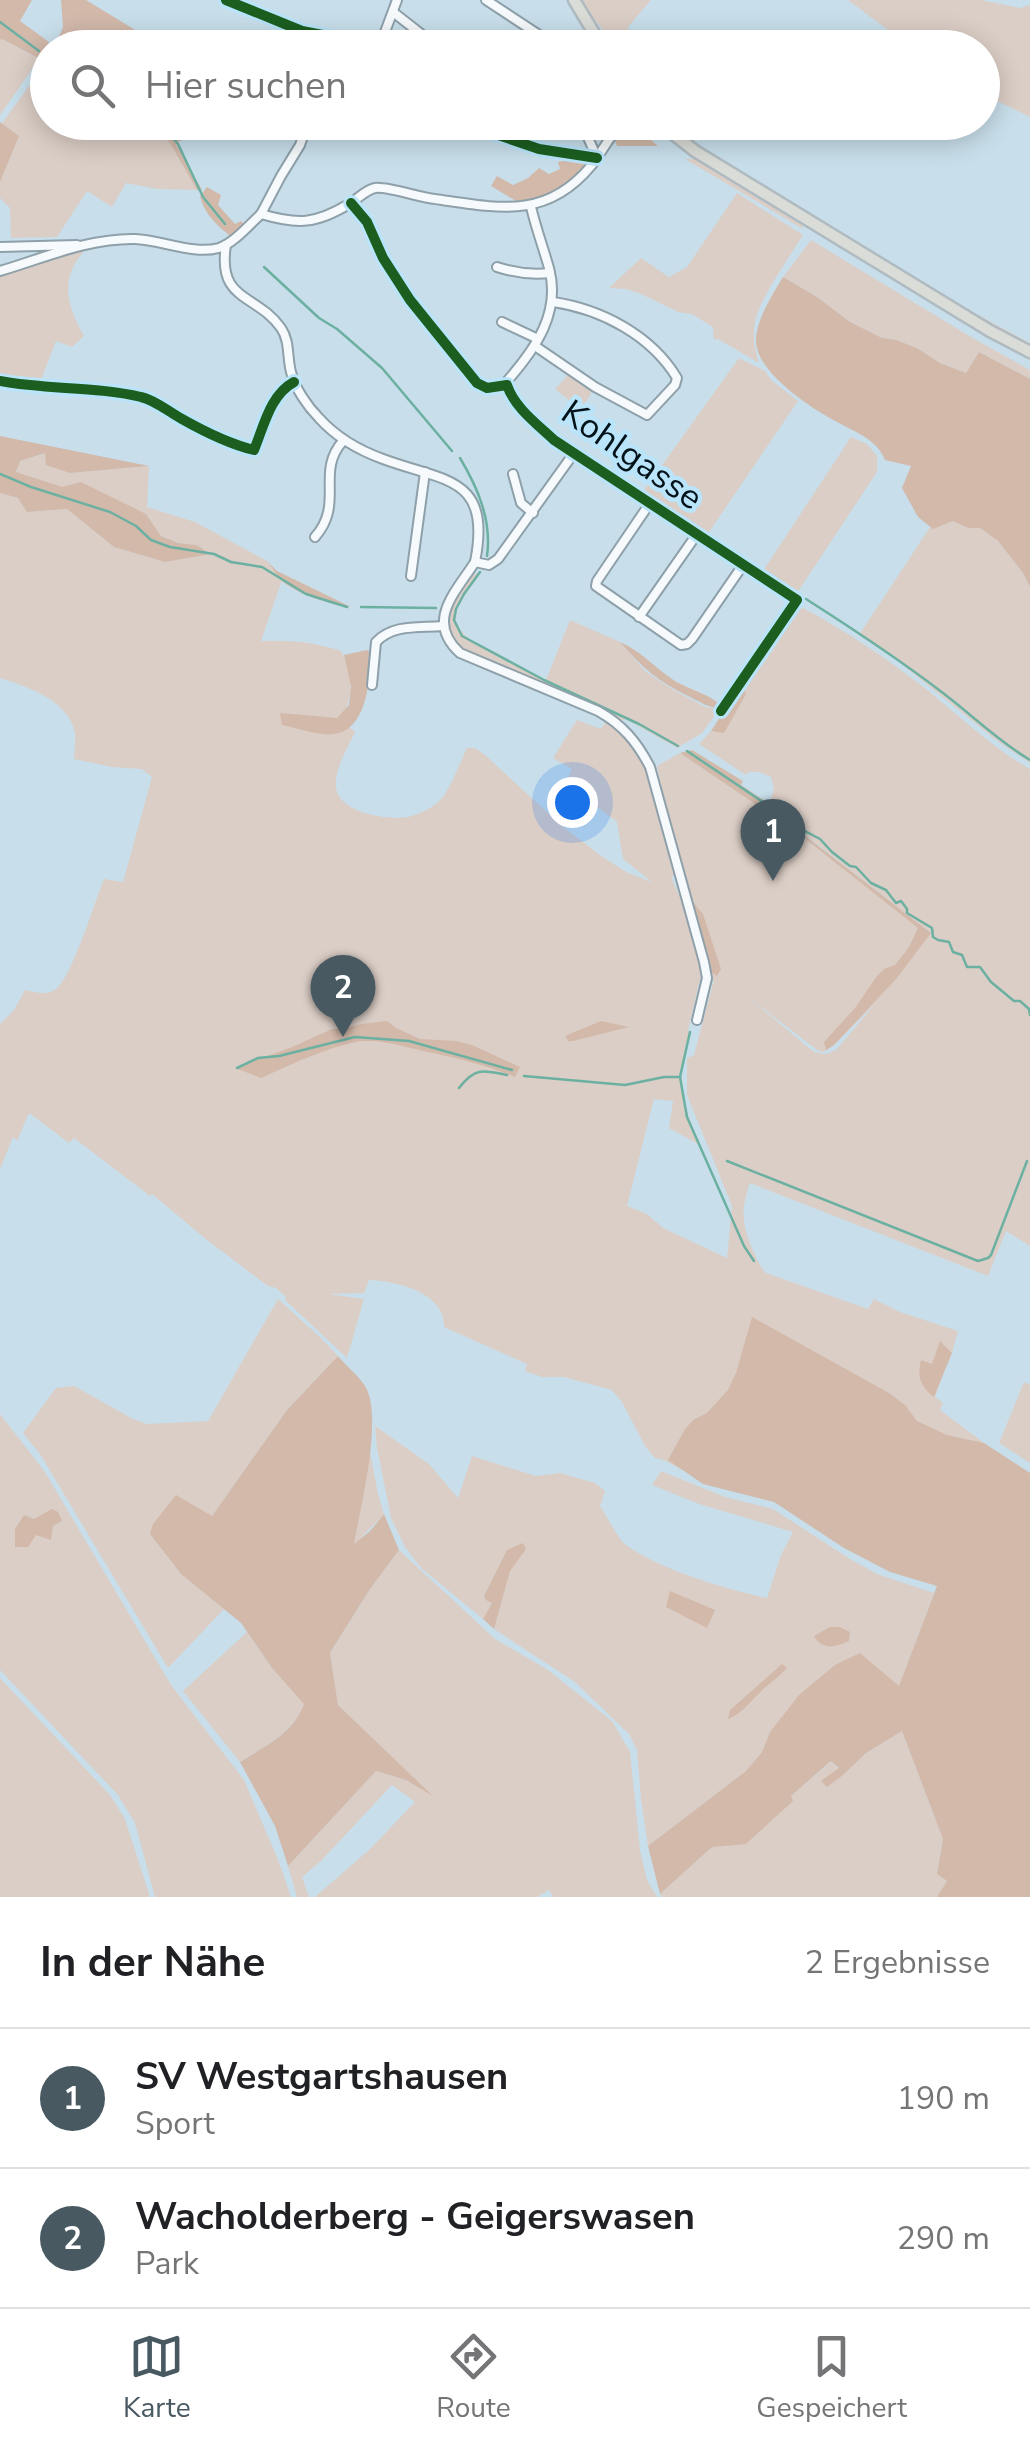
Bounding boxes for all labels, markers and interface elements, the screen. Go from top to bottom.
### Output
search box [30,30,1000,140]
icon: search [65,58,120,113]
text: Hier suchen [145,60,347,111]
street label: Kohlgasse [552,389,712,521]
your location [547,777,598,828]
pin: 1 [740,798,806,881]
pin: 2 [310,954,376,1037]
text: In der Nähe [40,1934,265,1991]
text: 2 Ergebnisse [805,1941,990,1984]
text: SV Westgartshausen [135,2051,508,2102]
text: 1 [63,2077,82,2120]
text: 190 m [897,2077,990,2120]
text: Sport [135,2102,215,2145]
text: Wacholderberg - Geigerswasen [135,2191,695,2242]
text: 2 [63,2217,82,2260]
text: 290 m [897,2217,990,2260]
text: Park [135,2242,199,2285]
tab: Karte [123,2329,191,2427]
tab: Route [436,2329,511,2427]
tab: Gespeichert [756,2329,907,2427]

